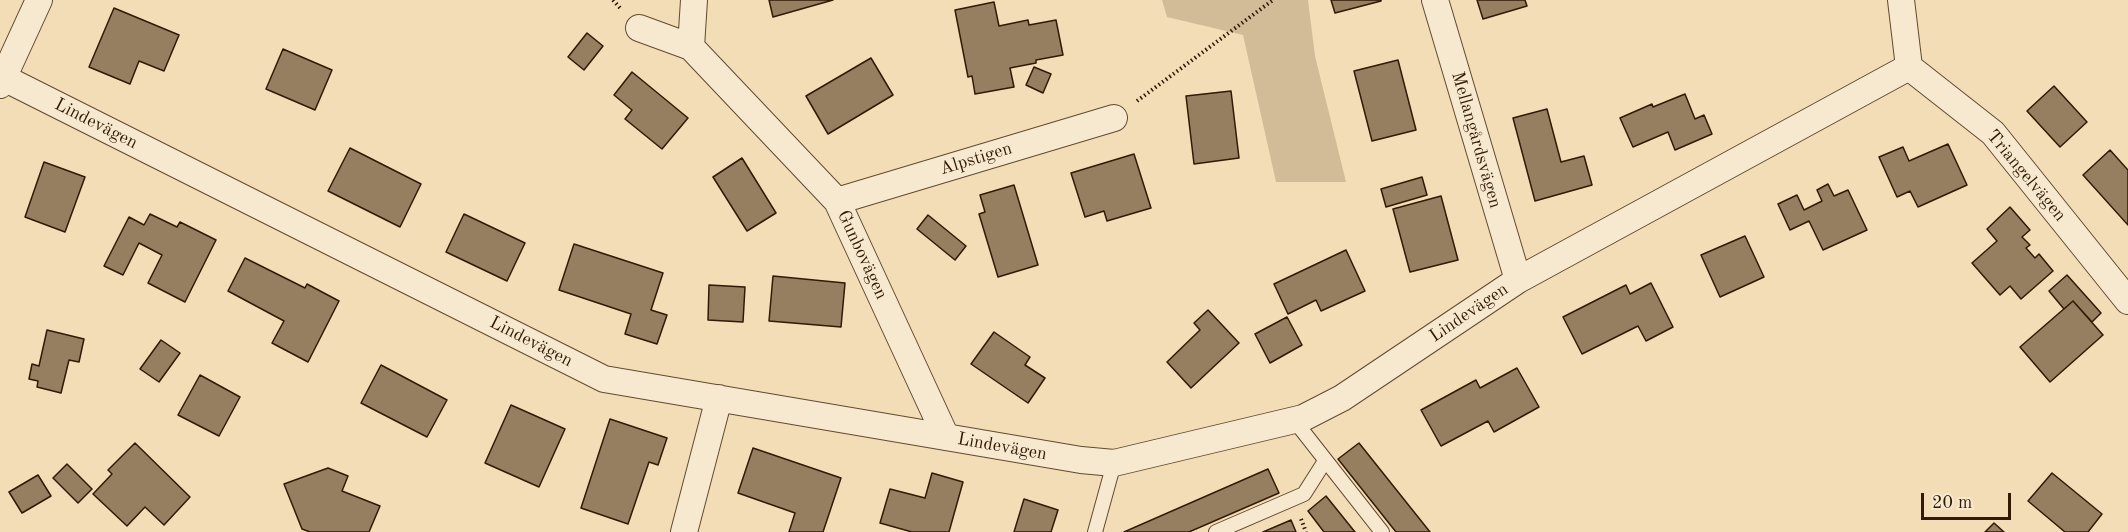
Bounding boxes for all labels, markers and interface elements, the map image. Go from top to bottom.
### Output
street label: Mellangårdsvägen [1446,69,1506,211]
street label: Lindevägen [51,94,141,154]
street label: Triangelvägen [1982,126,2070,226]
street label: Alpstigen [937,138,1015,180]
street label: Gunbovägen [832,207,892,303]
street label: Lindevägen [1425,279,1513,347]
street label: Lindevägen [486,312,576,372]
street label: Lindevägen [956,429,1048,465]
scale bar [1924,481,2014,519]
text: 20 m [1932,494,1972,512]

